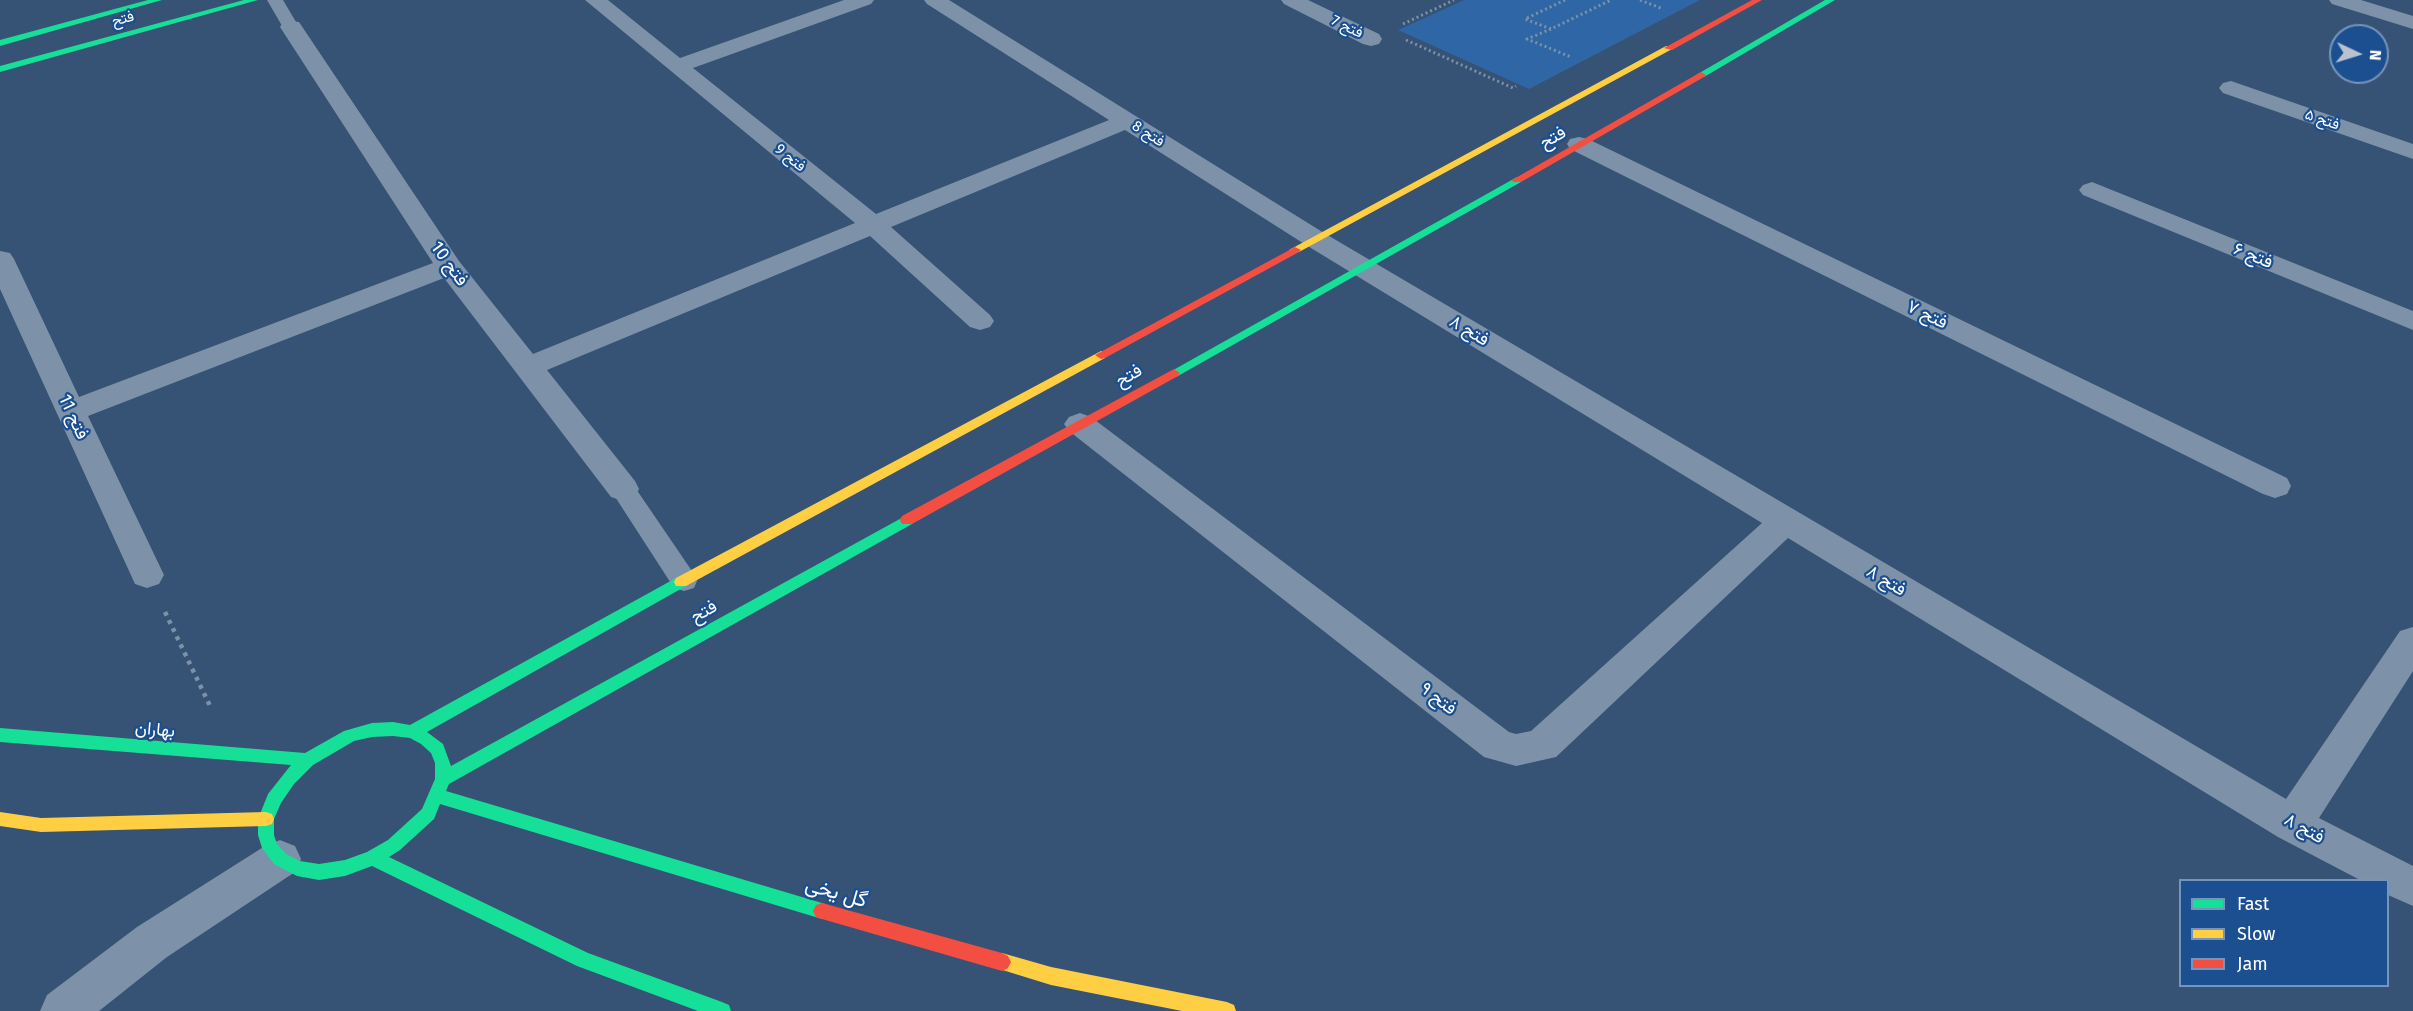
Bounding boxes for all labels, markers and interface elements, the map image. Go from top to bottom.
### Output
street label: فتح [110,7,136,31]
street label: فتح 7 [1328,12,1366,42]
north arrow [2329,24,2389,84]
text: N [2366,49,2385,61]
street label: فتح ۵ [2302,106,2342,134]
street label: فتح 8 [1128,117,1168,151]
street label: فتح [1536,122,1570,154]
street label: فتح 9 [771,140,809,176]
street label: فتح 10 [426,238,472,290]
street label: فتح ۶ [2230,238,2276,274]
street label: فتح ۷ [1903,296,1951,334]
street label: فتح ۸ [1445,311,1493,351]
street label: فتح [1112,360,1146,392]
street label: فتح 11 [53,391,93,443]
street label: فتح ۸ [1862,561,1910,601]
street label: فتح [687,596,721,628]
street label: فتح ۹ [1415,678,1461,720]
street label: بهاران [134,717,176,743]
street label: فتح ۸ [2280,809,2328,849]
street label: گل یخی [802,872,870,914]
legend [2179,879,2389,987]
text: Fast [2237,893,2269,915]
text: Slow [2237,923,2275,945]
text: Jam [2237,953,2268,975]

